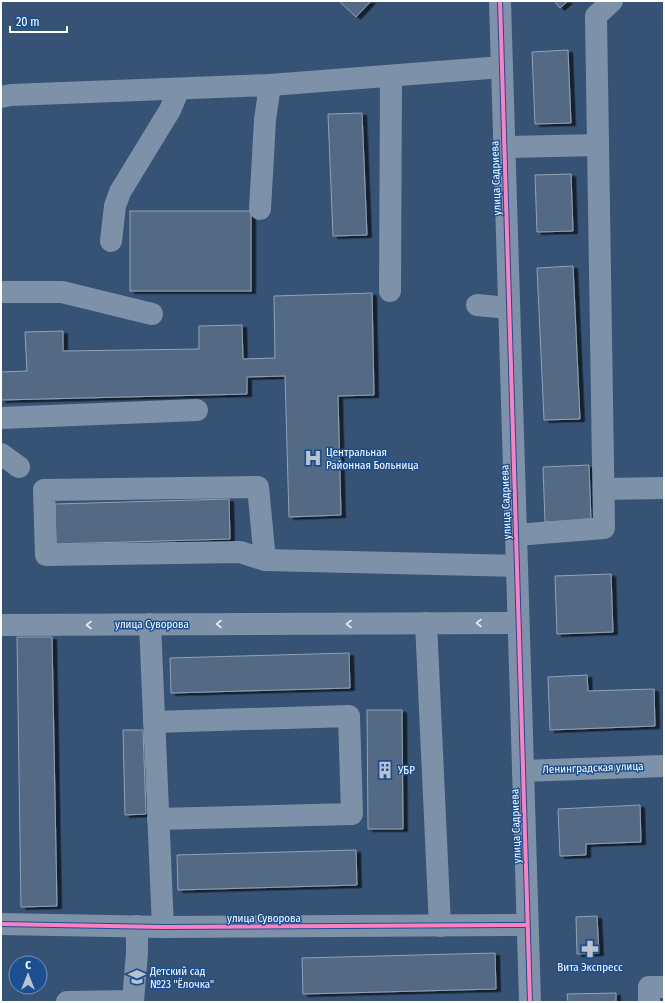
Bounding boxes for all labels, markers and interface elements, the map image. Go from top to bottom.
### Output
scale bar [10,8,67,34]
text: 20 m [16,15,40,29]
street label: улица Садриева [488,141,504,215]
place label: Центральная Районная Больница [326,446,419,472]
hospital icon: Центральная Районная Больница [303,448,323,468]
street label: улица Садриева [498,465,514,539]
street label: улица Суворова [115,618,189,631]
one-way arrow [476,619,482,627]
one-way arrow [216,620,222,628]
one-way arrow [346,620,352,628]
one-way arrow [86,621,92,629]
building icon: УБР [375,760,395,780]
street label: Ленинградская улица [542,760,644,776]
place label: УБР [397,764,415,777]
street label: улица Садриева [508,789,524,863]
street label: улица Суворова [227,912,301,925]
pharmacy icon: Вита Экспресс [580,939,600,959]
north arrow [8,955,48,995]
text: С [25,959,31,972]
place label: Вита Экспресс [557,961,623,974]
place label: Детский сад №23 "Ёлочка" [149,965,214,991]
school or university icon: Детский сад №23 "Ёлочка" [127,967,147,987]

